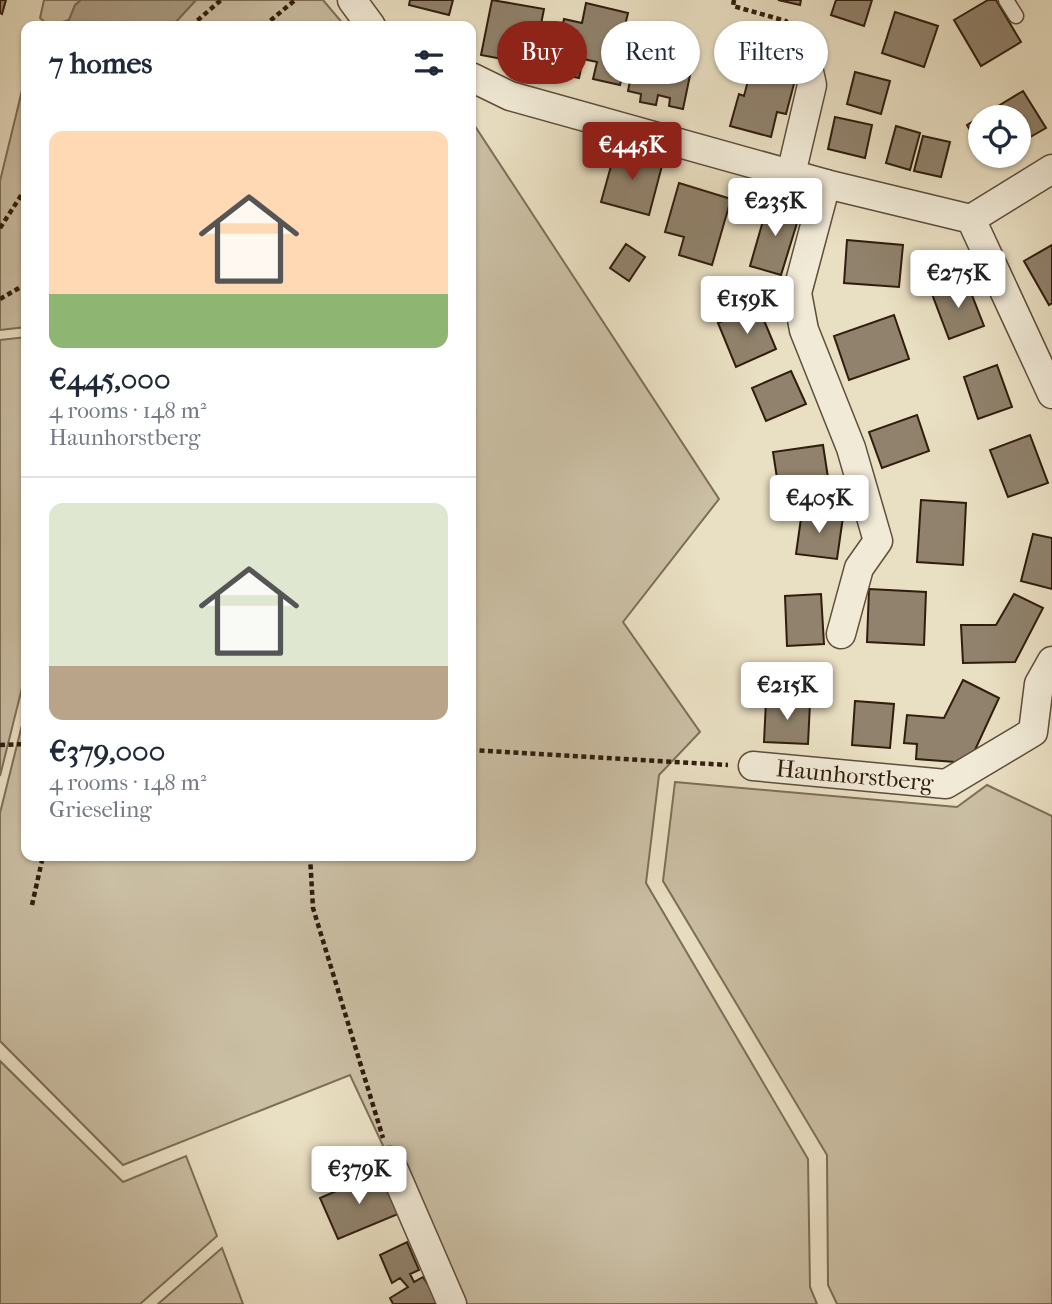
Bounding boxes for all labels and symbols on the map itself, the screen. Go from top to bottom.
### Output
pin: €445K [583,122,681,182]
pin: €235K [726,178,824,238]
pin: €275K [909,250,1007,310]
pin: €159K [698,276,796,336]
pin: €405K [770,476,868,535]
pin: €215K [738,662,836,722]
street label: Haunhorstberg [775,754,936,797]
pin: €379K [310,1146,408,1206]

